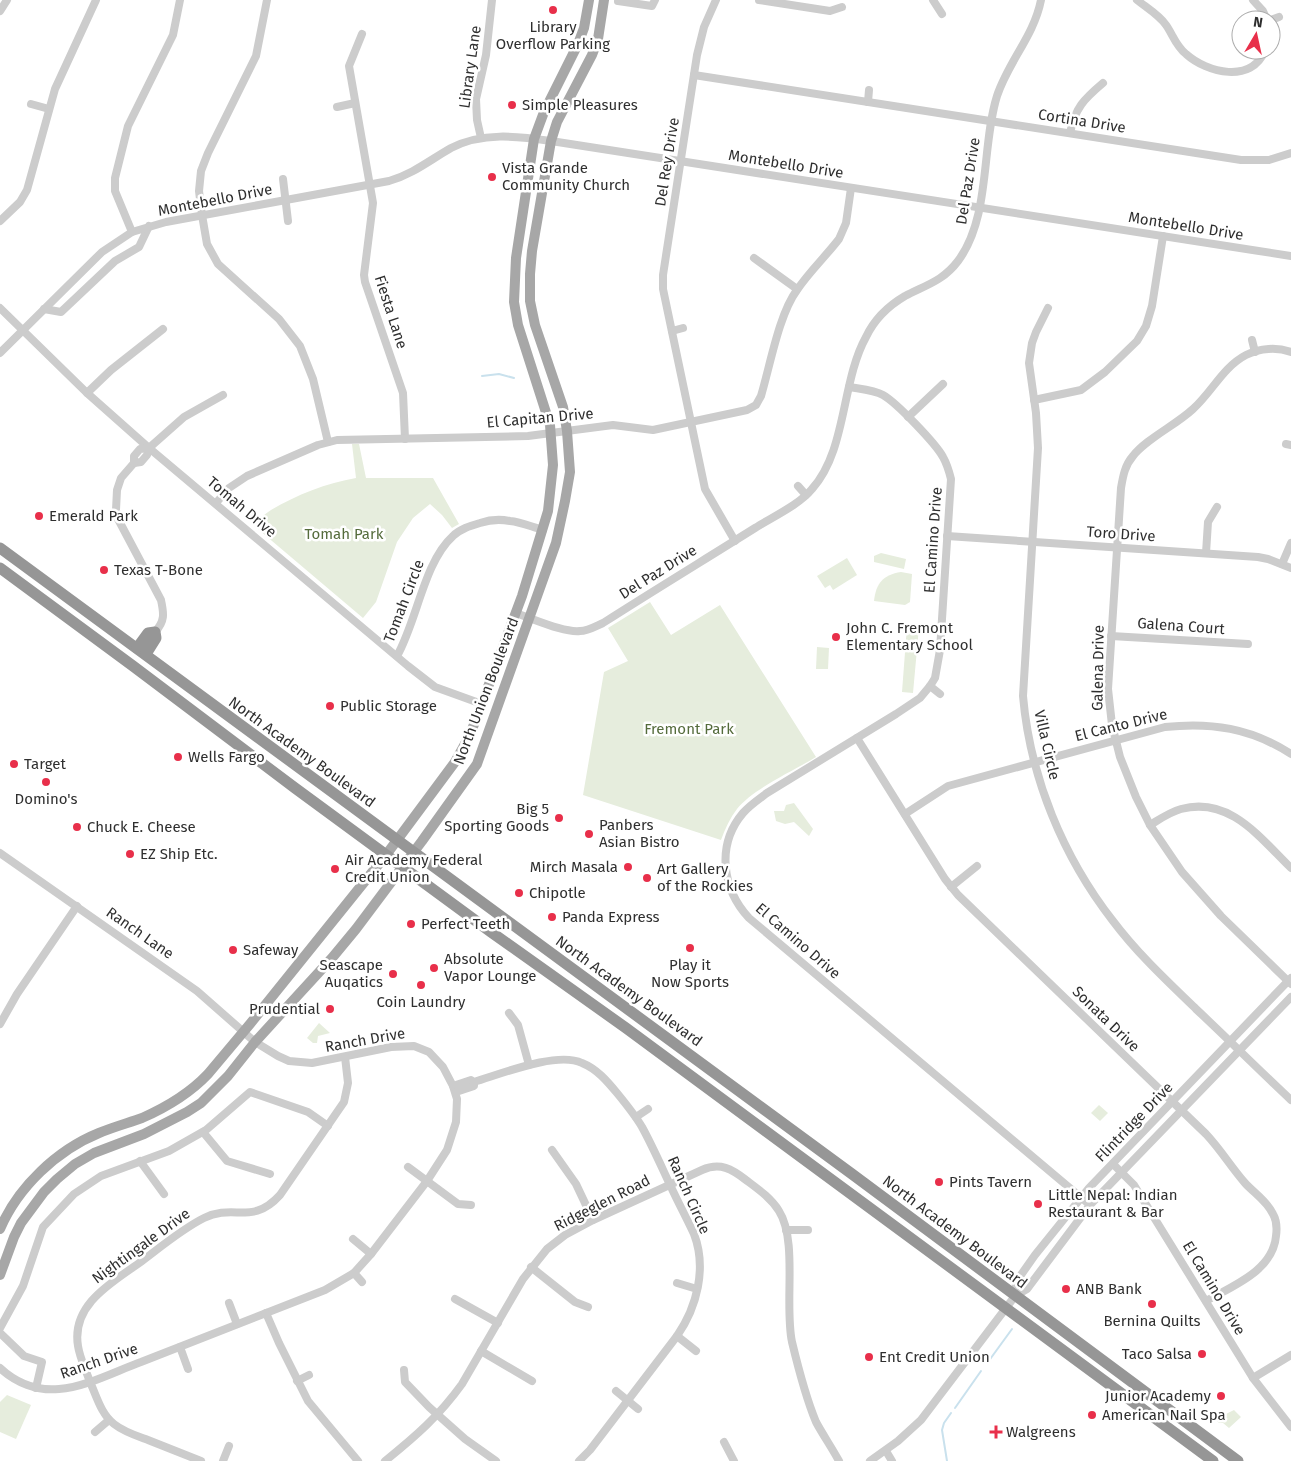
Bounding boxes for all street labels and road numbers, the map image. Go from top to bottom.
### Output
street label: Library Lane [455,24,485,110]
street label: Cortina Drive [1037,105,1127,137]
street label: Del Rey Drive [651,116,683,208]
street label: Del Paz Drive [952,136,984,226]
street label: Montebello Drive [727,146,845,182]
street label: Montebello Drive [156,180,274,220]
street label: Montebello Drive [1127,208,1245,244]
street label: Fiesta Lane [371,273,411,351]
street label: El Capitan Drive [486,404,594,432]
street label: Tomah Drive [204,473,280,541]
street label: El Camino Drive [920,486,946,594]
street label: Toro Drive [1086,523,1156,545]
street label: Del Paz Drive [616,541,700,603]
street label: Tomah Circle [380,557,428,645]
street label: Galena Court [1137,614,1226,638]
street label: North Union Boulevard [450,615,522,767]
street label: Galena Drive [1088,625,1108,711]
street label: North Academy Boulevard [225,693,379,811]
street label: El Canto Drive [1073,705,1169,745]
street label: Villa Circle [1030,708,1064,782]
street label: El Camino Drive [752,899,844,983]
street label: Ranch Lane [103,903,177,963]
street label: North Academy Boulevard [552,932,706,1050]
street label: Sonata Drive [1069,982,1143,1056]
street label: Ranch Drive [324,1024,406,1056]
street label: Flintridge Drive [1091,1078,1177,1166]
street label: Ranch Circle [664,1153,714,1237]
street label: Ridgeglen Road [551,1171,653,1235]
street label: North Academy Boulevard [879,1172,1031,1292]
street label: Nightingale Drive [89,1204,193,1288]
street label: El Camino Drive [1179,1238,1249,1338]
street label: Ranch Drive [58,1339,140,1383]

